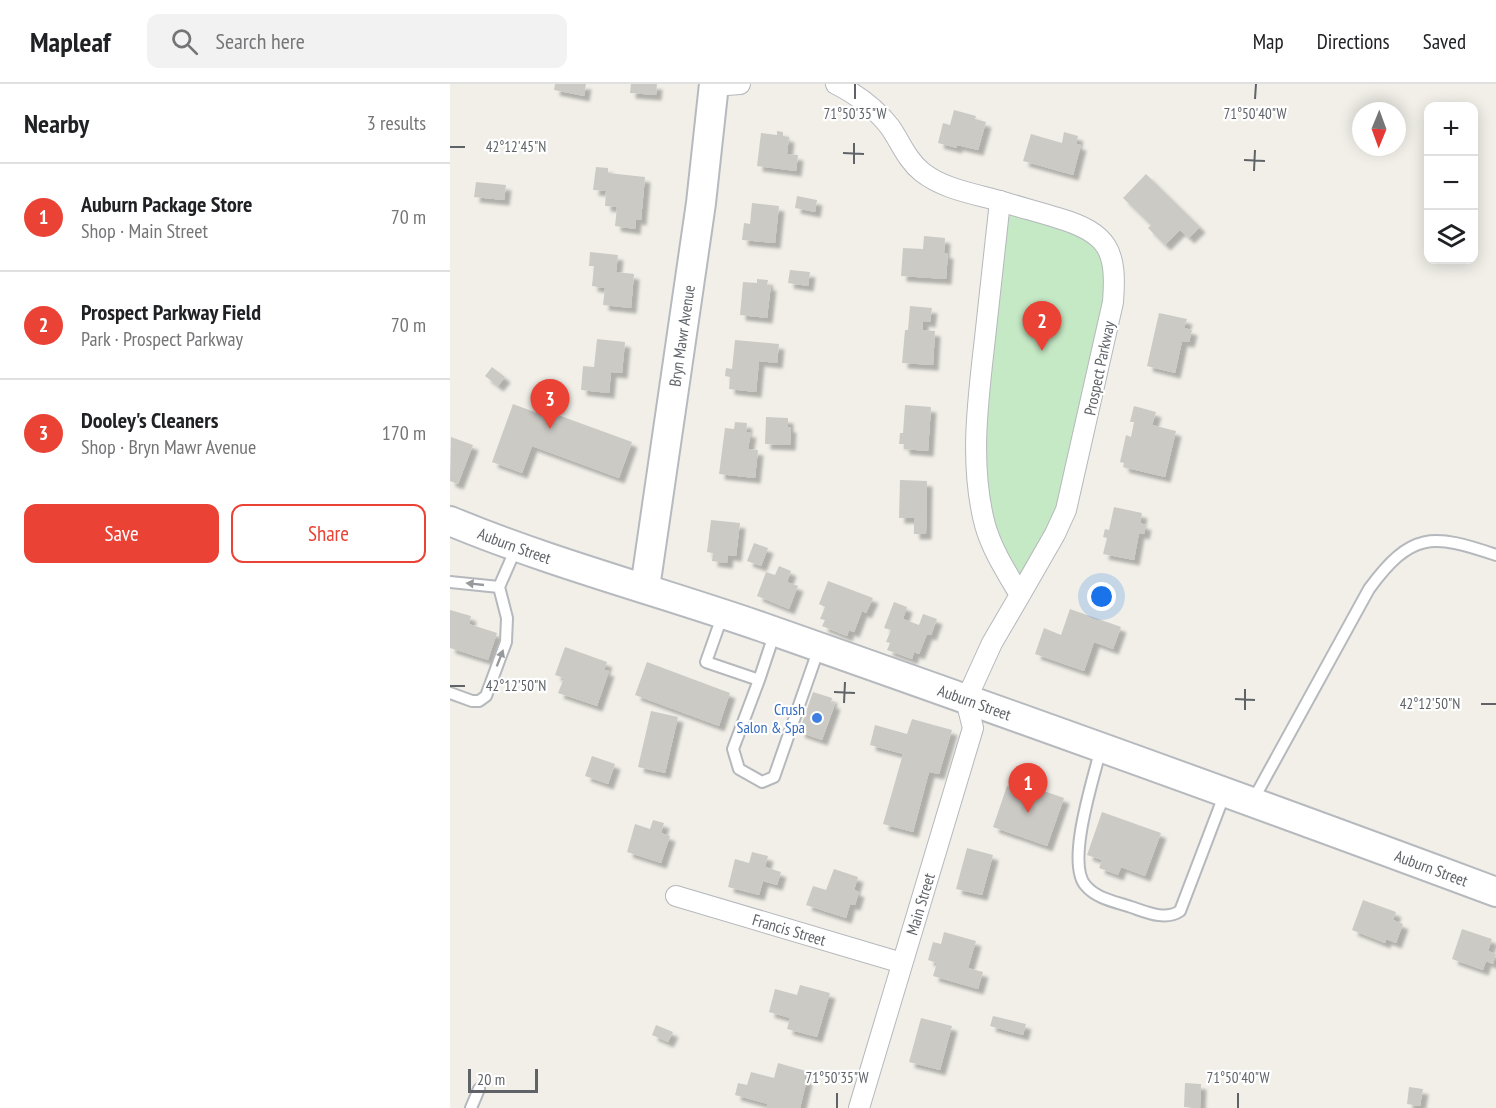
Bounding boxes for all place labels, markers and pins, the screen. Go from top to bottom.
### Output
pin: 2 [1022,302,1062,351]
pin: 3 [530,380,570,429]
place label: Crush Salon & Spa [737,699,805,737]
marker: Crush Salon & Spa [810,711,824,725]
pin: 1 [1008,764,1048,813]

